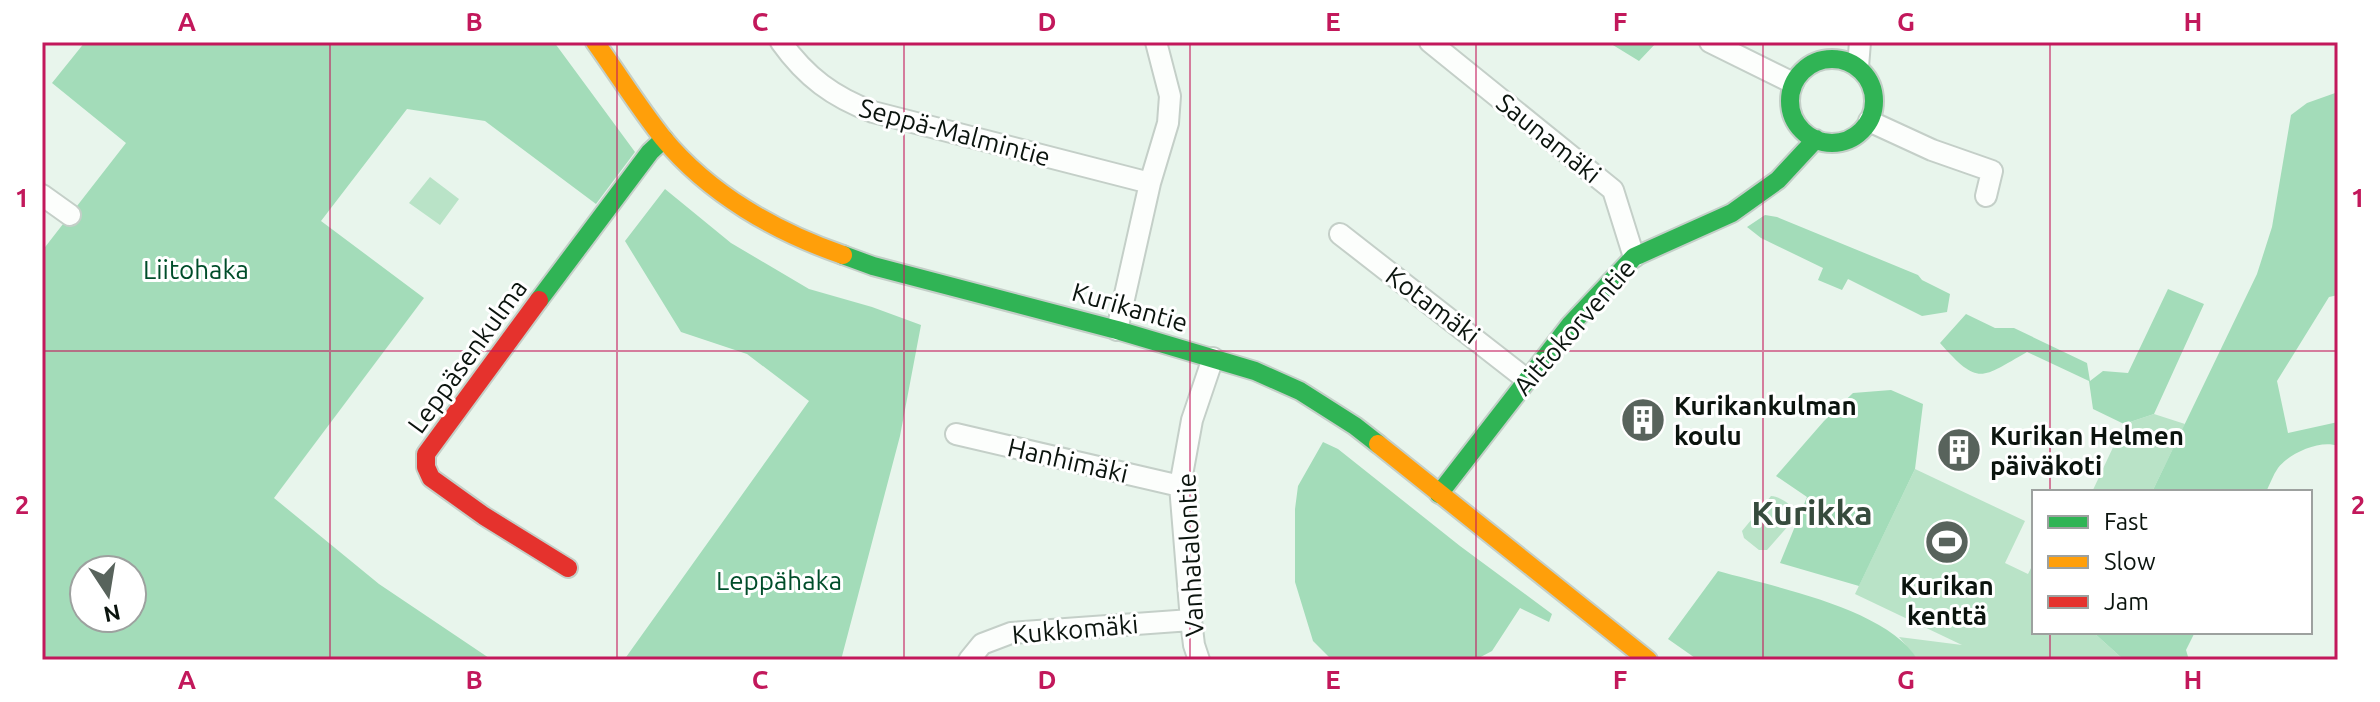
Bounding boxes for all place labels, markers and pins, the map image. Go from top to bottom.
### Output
place label: Kurikankulman koulu [1674,391,1857,450]
building icon: Kurikankulman koulu [1619,396,1667,444]
place label: Kurikan Helmen päiväkoti [1990,421,2184,480]
building icon: Kurikan Helmen päiväkoti [1935,426,1983,474]
sports icon: Kurikan kenttä [1923,518,1971,566]
place label: Kurikan kenttä [1900,571,1994,630]

